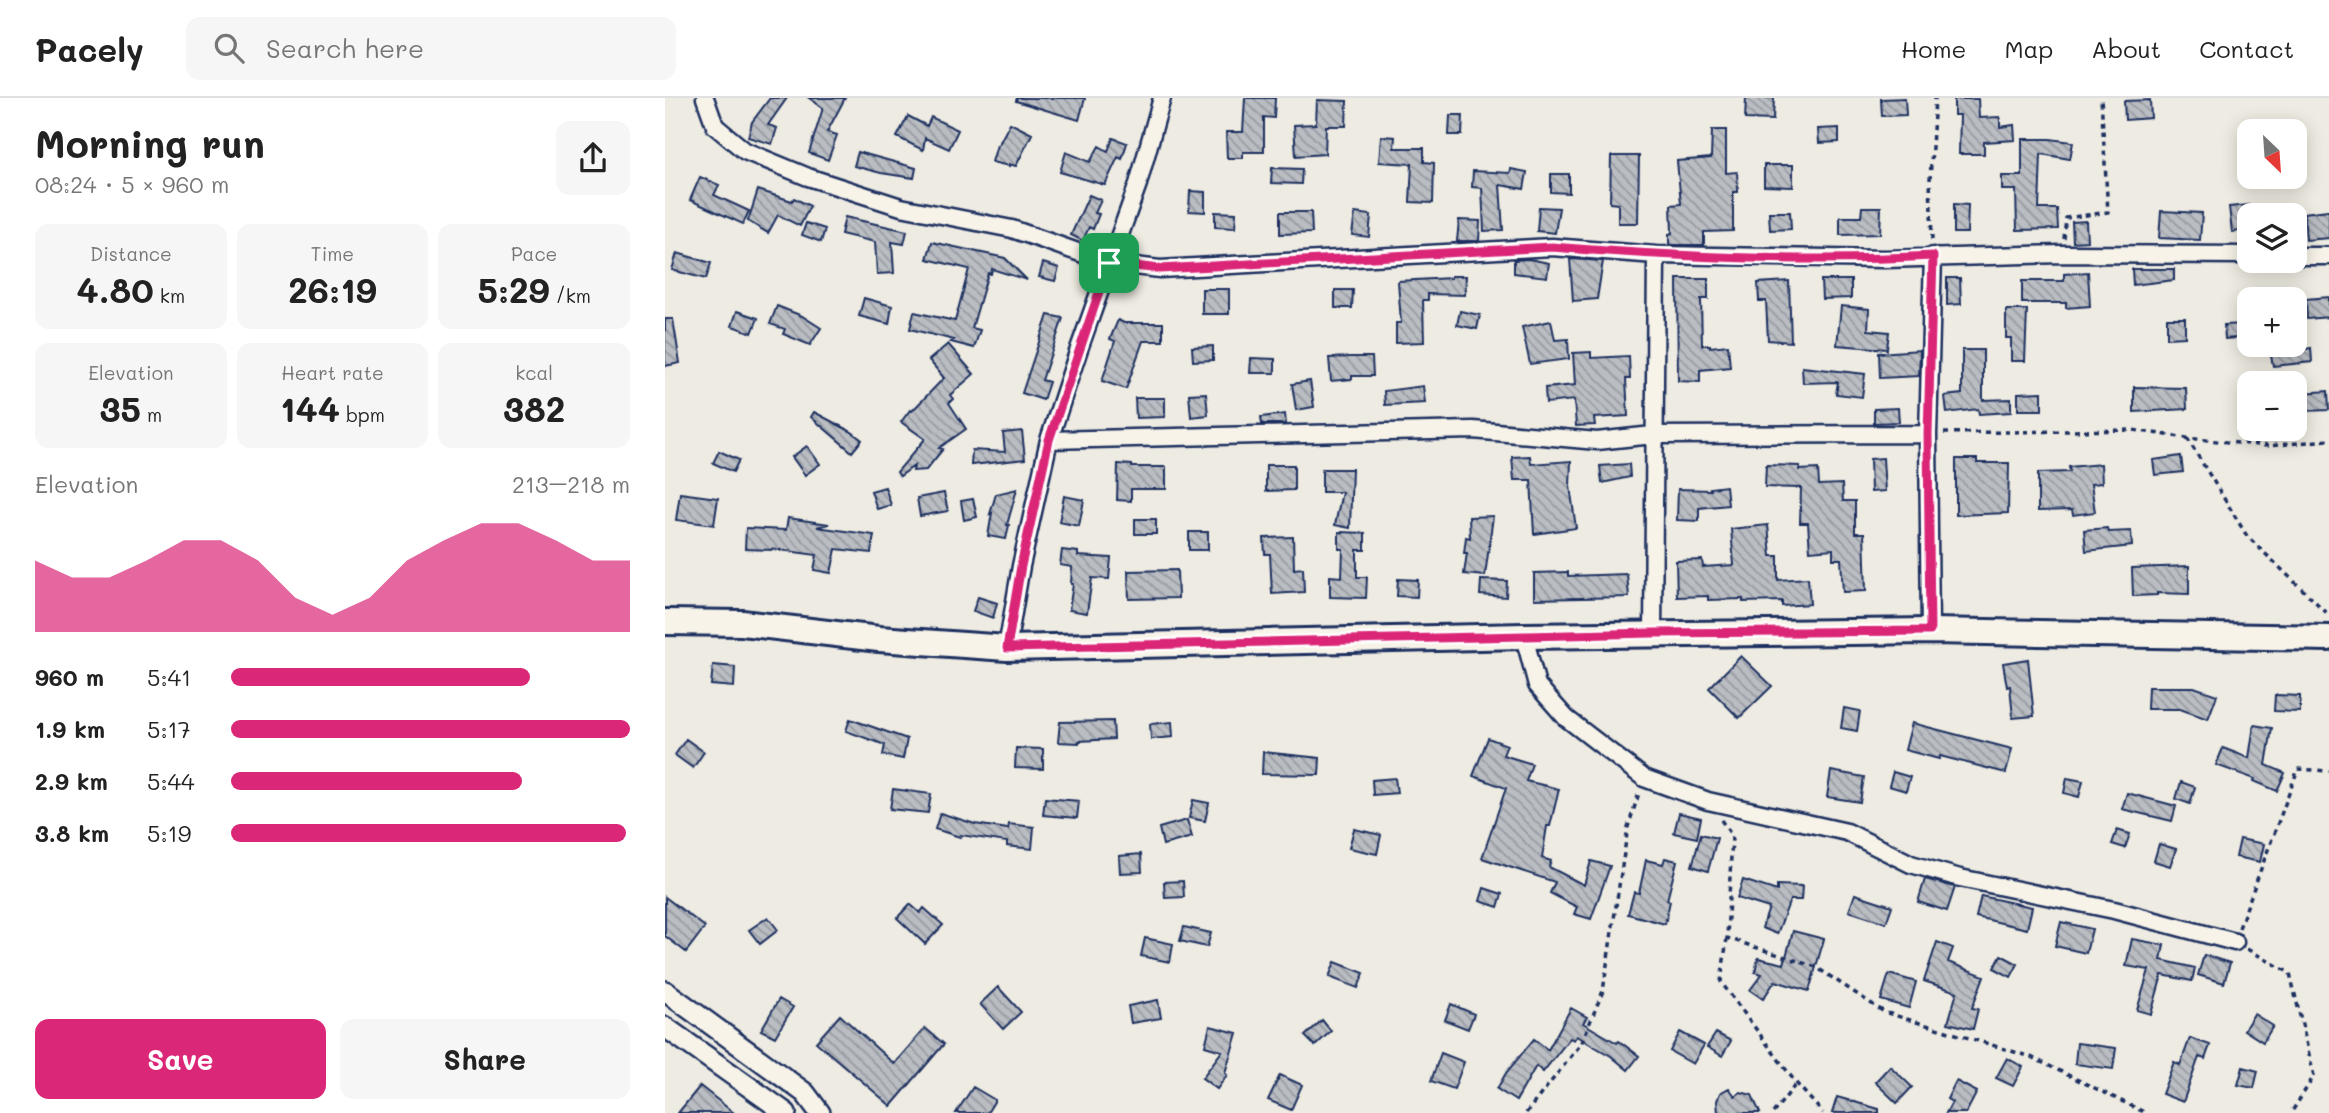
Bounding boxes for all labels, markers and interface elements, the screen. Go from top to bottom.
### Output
search box [186,17,676,80]
text: Pacely [35,27,144,70]
icon: search [210,29,248,67]
text: Search here [266,31,424,65]
text: Home [1901,33,1966,64]
text: Map [2004,33,2053,64]
text: About [2091,33,2161,64]
text: Contact [2199,33,2294,64]
text: Morning run [35,118,265,168]
north arrow [2237,119,2307,189]
map controls [2237,119,2307,441]
button: share [556,121,630,195]
text: 08:24 · 5 × 960 m [35,169,229,199]
button: layers [2237,203,2307,273]
pin [1079,233,1139,293]
text: Distance [90,241,172,266]
text: Time [311,241,354,266]
text: Pace [511,241,557,266]
icon: arrive [1090,244,1128,282]
text: 4.80 [77,266,154,312]
text: 26:19 [288,266,377,312]
text: 5:29 [477,266,550,312]
text: km [154,283,185,308]
text: /km [550,283,591,308]
button: + [2237,287,2307,357]
text: Elevation [88,360,173,385]
text: Heart rate [281,360,384,385]
text: kcal [515,360,553,385]
button: − [2237,371,2307,441]
text: 35 [99,385,141,431]
text: 144 [280,385,340,431]
text: 382 [503,385,565,431]
text: m [141,402,162,427]
text: bpm [340,402,385,427]
text: Elevation [35,469,138,499]
text: 213–218 m [512,469,630,499]
text: 960 m [35,662,104,692]
text: 5:41 [147,662,191,692]
text: 1.9 km [35,714,105,744]
text: 5:17 [147,714,191,744]
text: 2.9 km [35,766,108,796]
text: 5:44 [147,766,195,796]
text: 3.8 km [35,818,109,848]
text: 5:19 [147,818,191,848]
button: Save [35,1019,326,1099]
button: Share [340,1019,630,1099]

